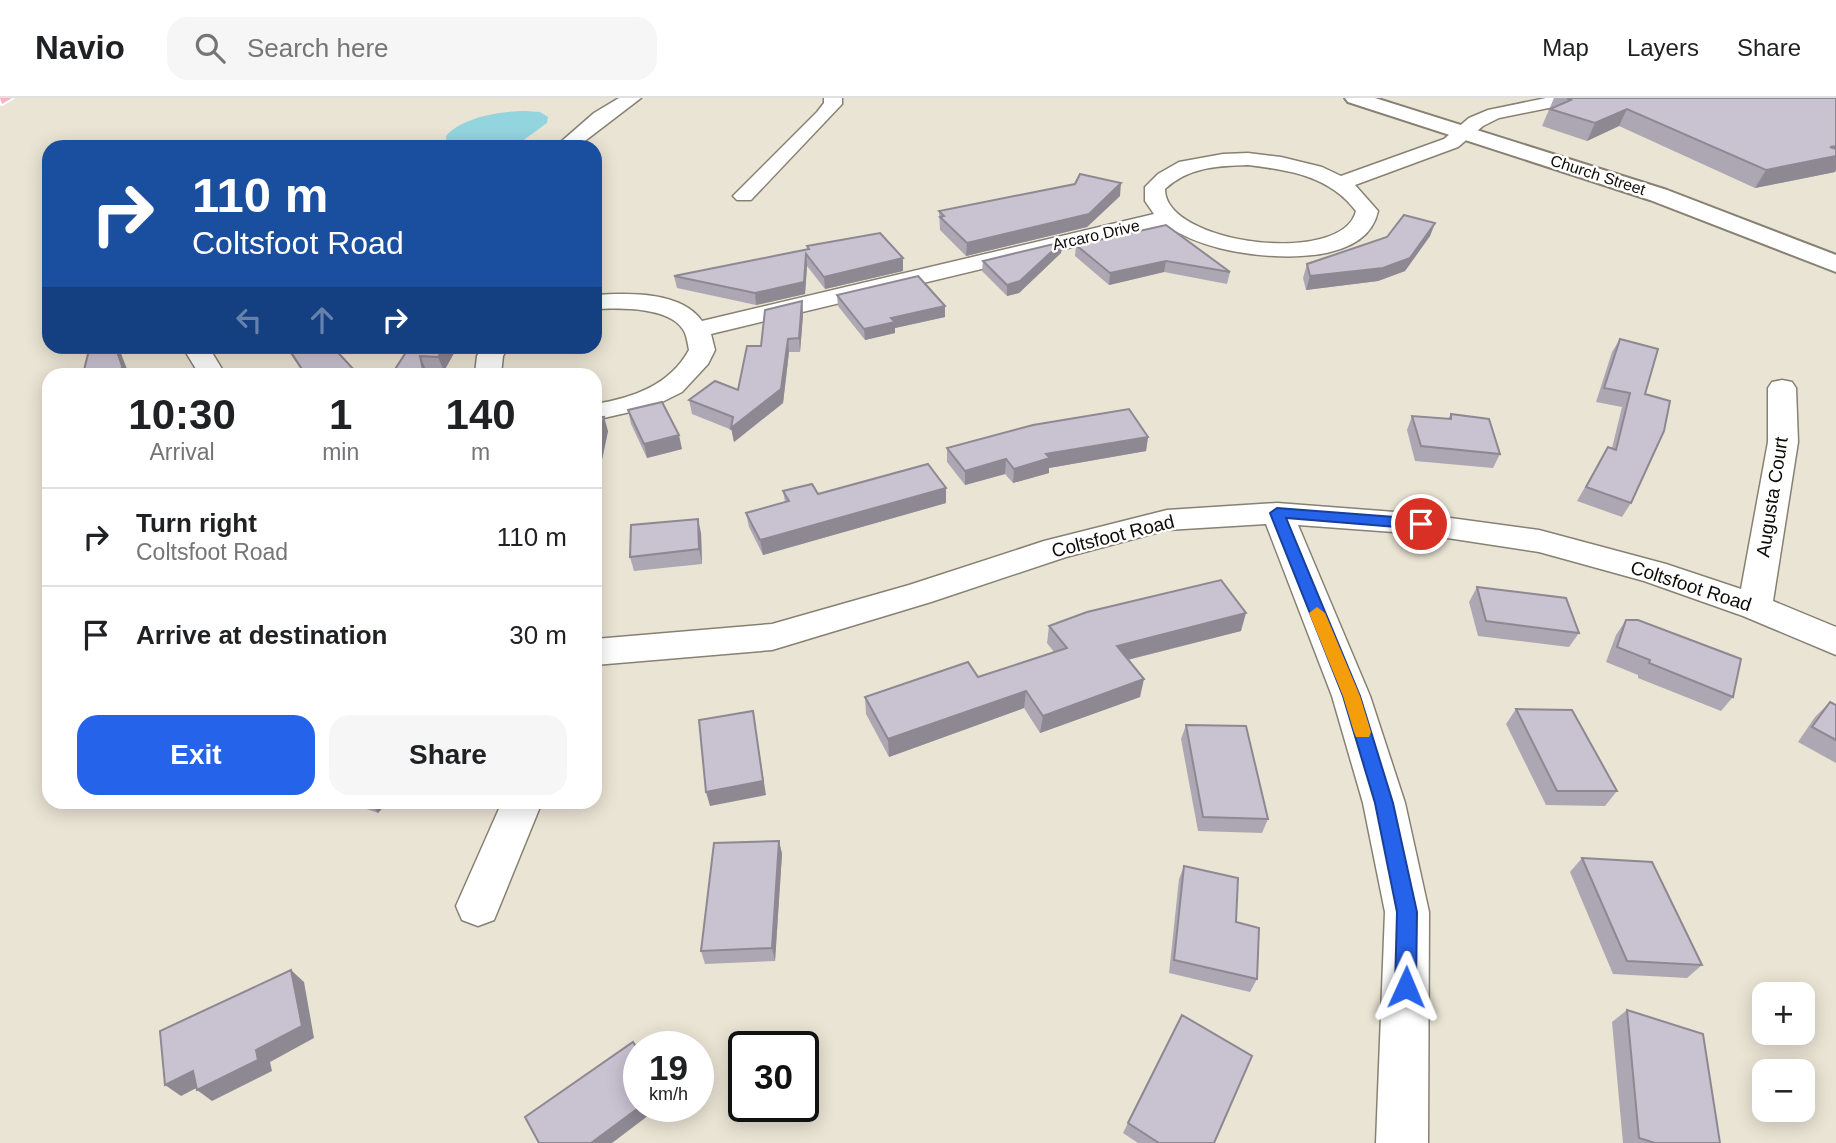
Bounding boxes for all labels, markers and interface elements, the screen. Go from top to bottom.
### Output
search box [167,17,657,80]
text: Navio [35,29,125,66]
icon: search [191,29,229,67]
text: Search here [247,33,389,63]
text: Map [1542,34,1589,61]
text: Layers [1627,34,1699,61]
text: Share [1737,34,1801,61]
street label: Church Street [1548,152,1648,199]
icon: right [77,168,168,259]
text: 110 m [192,168,328,222]
street label: Arcaro Drive [1051,217,1141,253]
text: Coltsfoot Road [192,225,404,261]
icon: left [230,301,268,339]
icon: ahead [303,301,341,339]
icon: right [376,301,414,339]
text: 10:30 [128,391,236,438]
text: 1 [329,391,352,438]
text: 140 [446,391,516,438]
street label: Augusta Court [1752,435,1792,559]
text: Arrival [149,439,215,465]
text: min [322,439,359,465]
text: m [471,439,490,465]
pin [1391,494,1451,554]
icon: arrive [1402,505,1440,543]
text: Turn right [136,508,257,538]
street label: Coltsfoot Road [1049,511,1177,561]
icon: right [77,518,115,556]
text: 110 m [497,522,567,552]
text: Coltsfoot Road [136,539,288,565]
street label: Coltsfoot Road [1628,557,1754,615]
icon: arrive [77,616,115,654]
text: Arrive at destination [136,620,387,650]
text: 30 m [509,620,567,650]
button: Exit [77,715,315,795]
button: Share [329,715,567,795]
position arrow [1369,950,1443,1024]
map controls [1752,982,1815,1122]
button: + [1752,982,1815,1045]
speed limit sign: 30 [728,1031,819,1122]
text: 19 [649,1048,688,1087]
button: − [1752,1059,1815,1122]
text: km/h [649,1084,688,1104]

